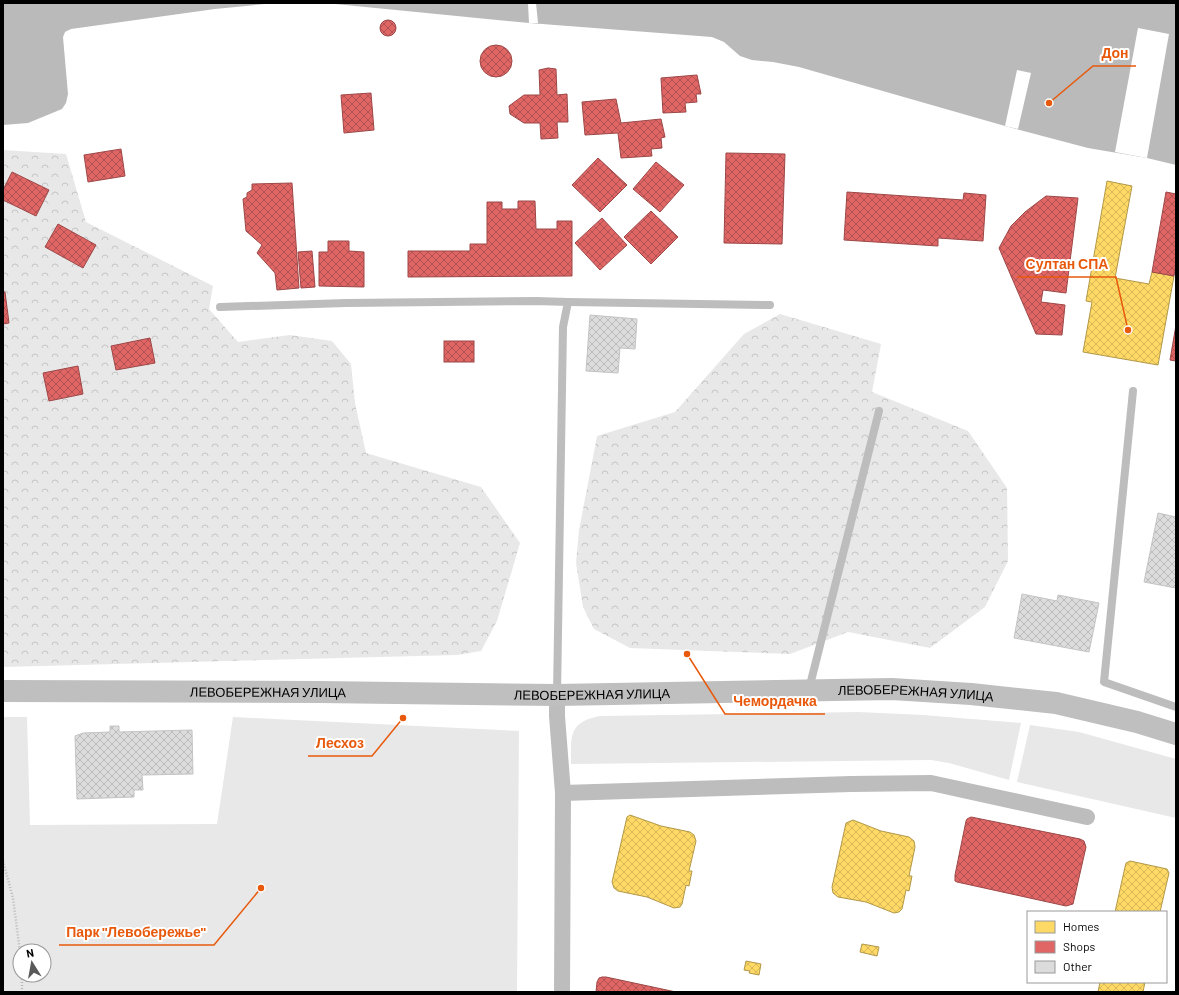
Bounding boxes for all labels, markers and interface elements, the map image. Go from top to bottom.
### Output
callout: Дон [1093,40,1136,66]
text: Дон [1101,44,1129,61]
callout: Султан СПА [1017,251,1116,277]
text: Султан СПА [1026,255,1108,272]
street label: ЛЕВОБЕРЕЖНАЯ УЛИЦА [838,681,995,704]
street label: ЛЕВОБЕРЕЖНАЯ УЛИЦА [190,684,347,700]
street label: ЛЕВОБЕРЕЖНАЯ УЛИЦА [514,685,671,703]
callout: Чемордачка [725,688,825,714]
text: Чемордачка [733,692,817,709]
callout: Лесхоз [308,730,372,756]
text: Лесхоз [316,734,364,751]
legend [1027,911,1167,983]
callout: Парк "Левобережье" [59,919,214,945]
text: Homes [1063,919,1100,933]
text: Парк "Левобережье" [66,923,206,940]
text: Shops [1063,939,1096,953]
north arrow [12,943,52,983]
text: N [25,946,35,960]
text: Other [1063,959,1093,973]

